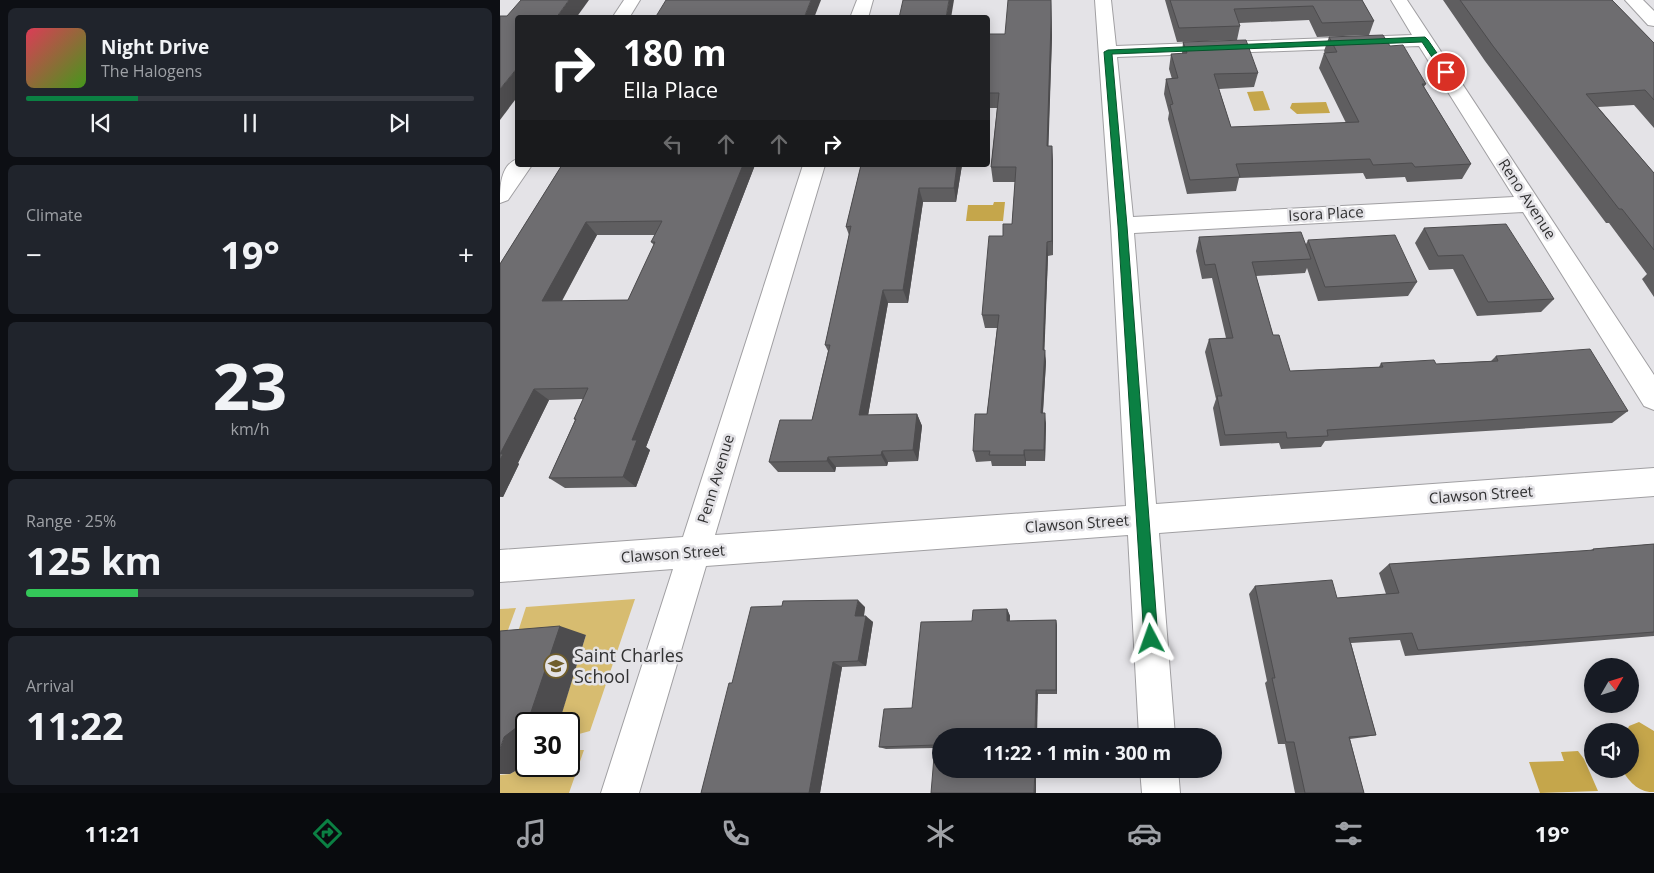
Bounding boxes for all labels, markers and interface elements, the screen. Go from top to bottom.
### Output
text: 180 m [623,29,727,76]
text: Night Drive [101,34,209,60]
icon: right [540,35,605,100]
pin [1425,51,1467,93]
icon: arrive [1432,58,1460,86]
text: The Halogens [101,60,202,82]
text: Ella Place [623,74,718,104]
icon: previous [87,109,115,137]
icon: pause [236,109,264,137]
icon: next [385,109,413,137]
icon: left [659,130,687,158]
icon: ahead [712,130,740,158]
icon: ahead [765,130,793,158]
icon: right [818,130,846,158]
street label: Reno Avenue [1494,154,1561,242]
street label: Isora Place [1288,201,1364,225]
text: Climate [26,204,83,226]
text: 19° [220,228,280,280]
text: − [26,235,42,273]
text: + [458,235,474,273]
text: 23 [213,341,287,429]
text: km/h [231,418,269,440]
street label: Penn Avenue [692,432,738,526]
street label: Clawson Street [1428,480,1534,508]
street label: Clawson Street [1024,509,1130,537]
text: Range · 25% [26,510,116,532]
text: 125 km [26,534,162,586]
street label: Clawson Street [620,539,726,567]
position arrow [1124,612,1176,664]
place label: Saint Charles School [574,643,684,688]
school or university icon: Saint Charles School [543,653,569,679]
north arrow [1584,658,1639,712]
map controls [1584,658,1639,778]
text: Arrival [26,675,74,697]
text: 11:22 [26,699,124,751]
speed limit sign: 30 [515,712,580,777]
button: sound [1584,723,1639,778]
text: 11:22 · 1 min · 300 m [983,740,1171,766]
icon: directions [310,816,345,851]
icon: music [514,816,549,851]
icon: phone [718,816,753,851]
icon: climate [923,816,958,851]
icon: car [1127,816,1162,851]
icon: filters [1331,816,1366,851]
text: 11:21 [85,818,141,848]
text: 19° [1535,818,1569,848]

